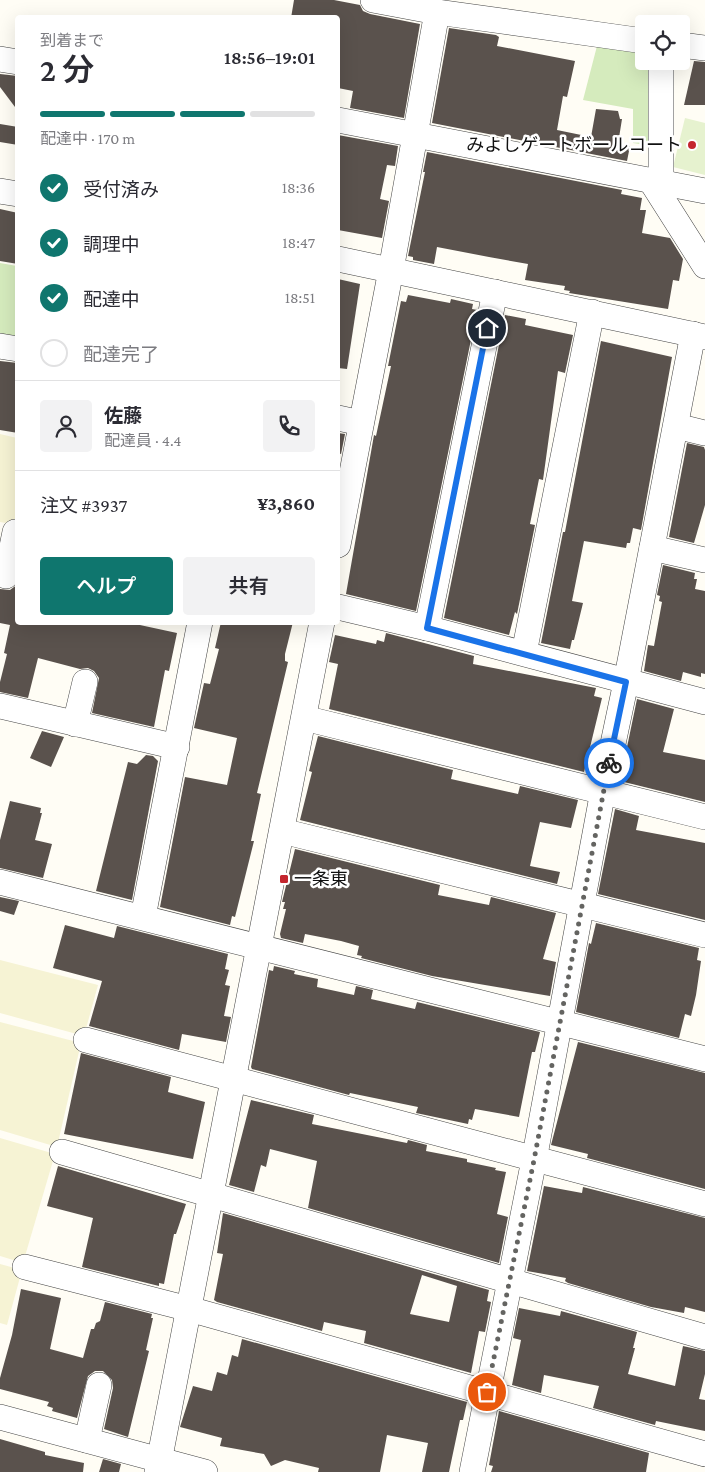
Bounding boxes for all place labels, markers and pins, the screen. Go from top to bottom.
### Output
place label: みよしゲートボールコート [466,135,682,155]
marker: みよしゲートボールコート [686,139,698,151]
pin [466,307,508,349]
place label: 一条東 [294,869,348,889]
marker: 一条東 [278,873,290,885]
pin [466,1371,508,1413]

